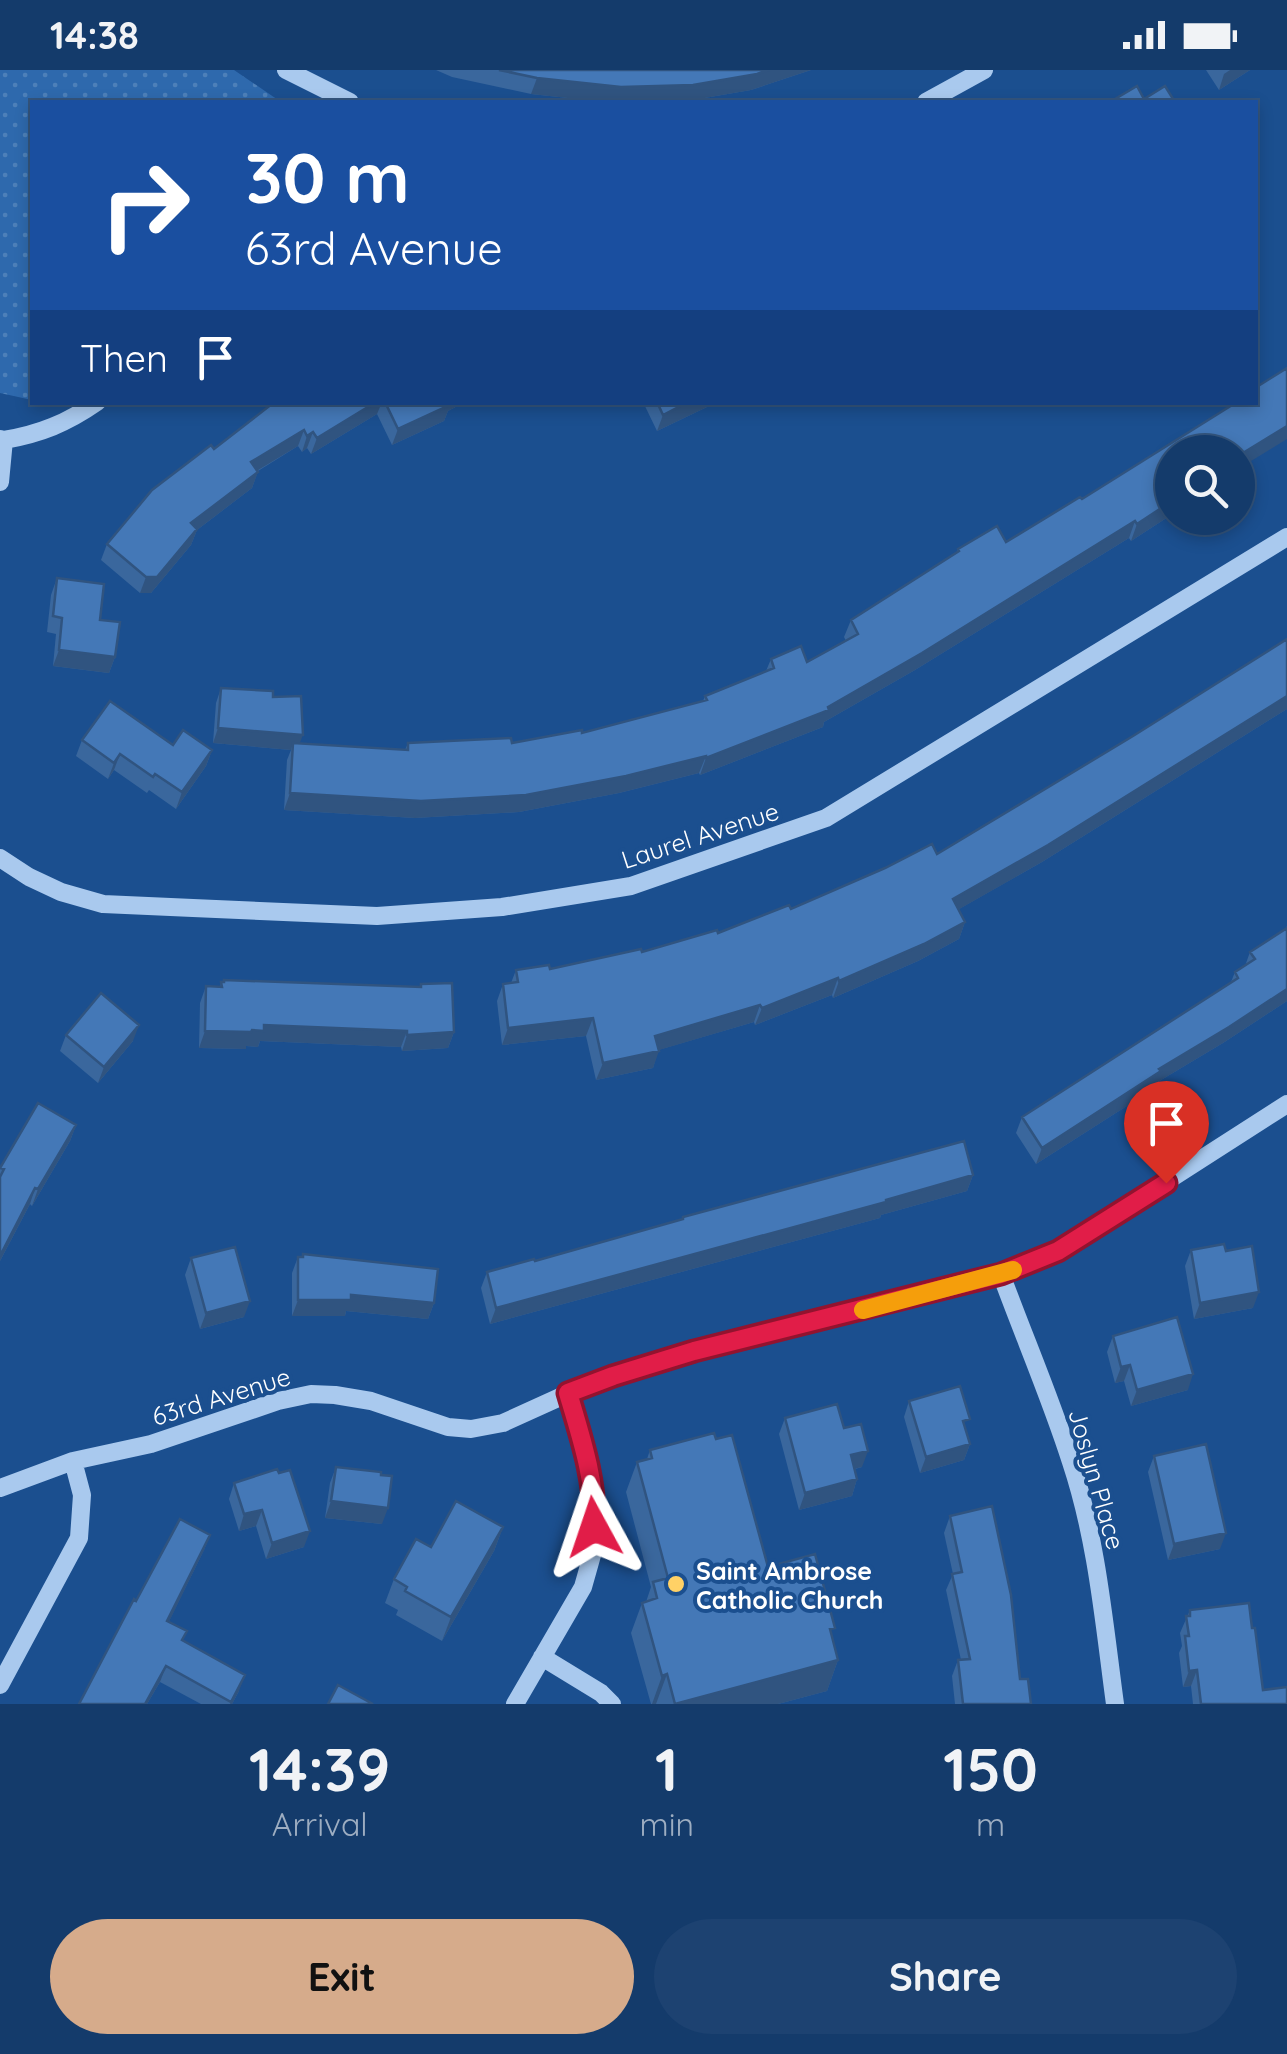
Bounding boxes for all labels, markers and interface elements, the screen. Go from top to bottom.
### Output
text: 14:38 [50,11,139,59]
text: 30 m [245,133,410,221]
icon: right [80,140,210,270]
text: 63rd Avenue [245,220,503,276]
icon: arrive [188,330,243,385]
text: Then [80,334,168,382]
map controls [1155,435,1255,535]
button: search [1155,435,1255,535]
street label: Laurel Avenue [617,795,783,875]
pin [1124,1081,1209,1184]
icon: arrive [1139,1096,1194,1151]
street label: 63rd Avenue [148,1360,294,1432]
street label: Joslyn Place [1062,1405,1132,1553]
position arrow [542,1475,646,1579]
place label: Saint Ambrose Catholic Church [696,1555,883,1615]
marker: Saint Ambrose Catholic Church [665,1573,687,1595]
text: 14:39 [249,1731,390,1806]
text: 1 [655,1731,678,1806]
text: 150 [943,1731,1038,1806]
text: Arrival [272,1804,368,1844]
text: min [640,1804,694,1844]
text: m [976,1804,1005,1844]
button: Exit [50,1919,634,2034]
button: Share [654,1919,1237,2034]

